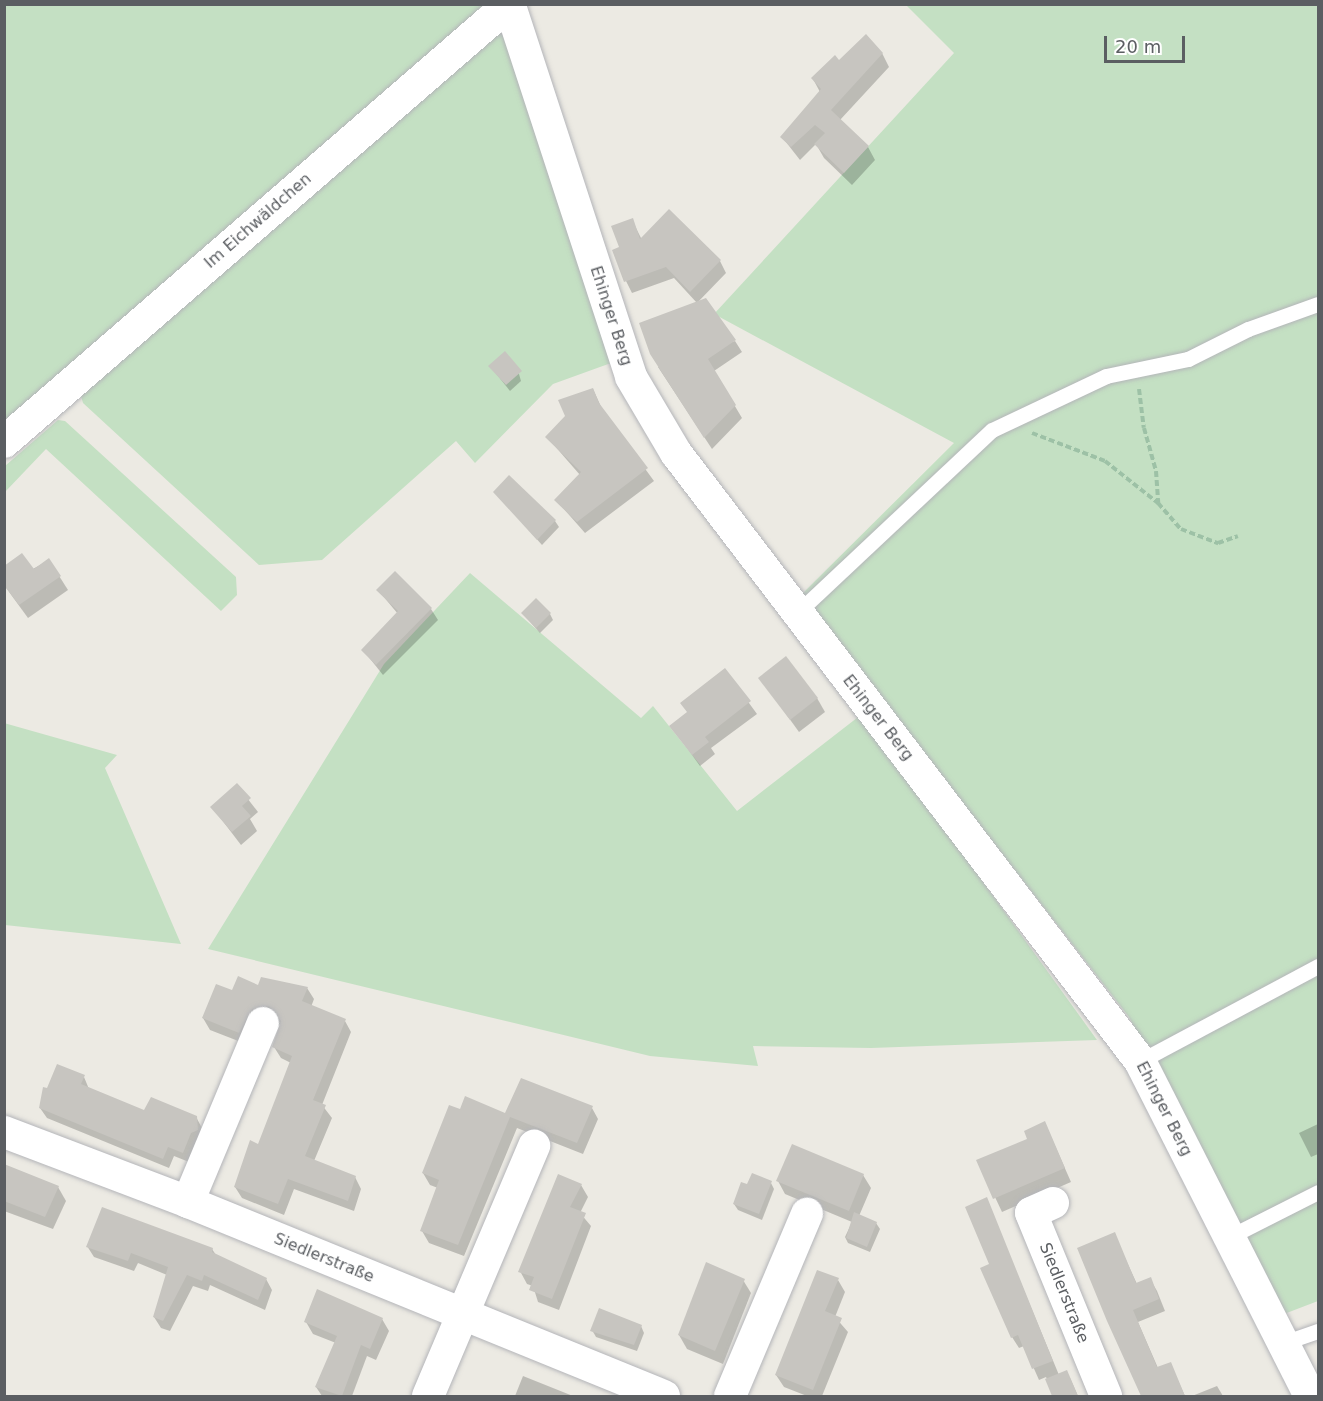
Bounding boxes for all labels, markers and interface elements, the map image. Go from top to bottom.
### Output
scale bar [1107,24,1188,62]
text: 20 m [1115,36,1161,57]
street label: Im Eichwäldchen [201,169,315,273]
street label: Ehinger Berg [586,264,636,368]
street label: Ehinger Berg [838,671,918,765]
street label: Ehinger Berg [1132,1058,1196,1160]
street label: Siedlerstraße [271,1229,377,1287]
street label: Siedlerstraße [1035,1240,1093,1346]

